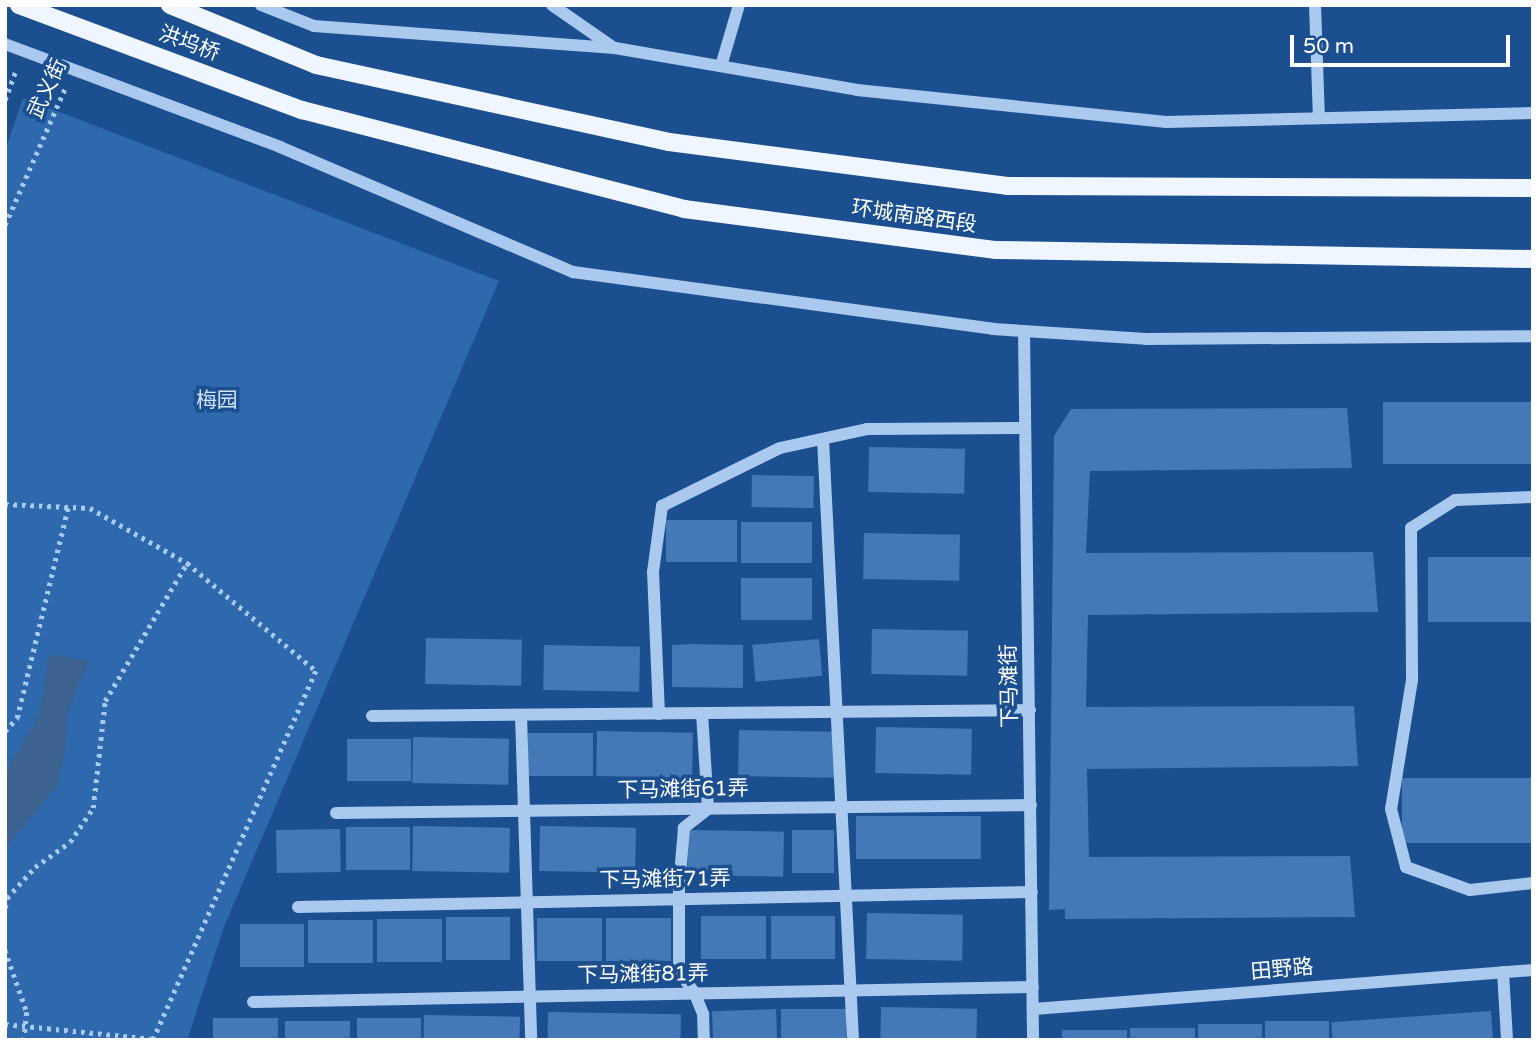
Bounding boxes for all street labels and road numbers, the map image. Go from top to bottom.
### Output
street label: 洪坞桥 [155,21,223,67]
street label: 武义街 [23,55,73,123]
street label: 环城南路西段 [850,196,978,238]
street label: 下马滩街 [997,644,1023,728]
street label: 下马滩街61弄 [617,776,749,804]
street label: 下马滩街71弄 [599,866,731,894]
street label: 田野路 [1250,955,1314,985]
street label: 下马滩街81弄 [577,961,709,989]

